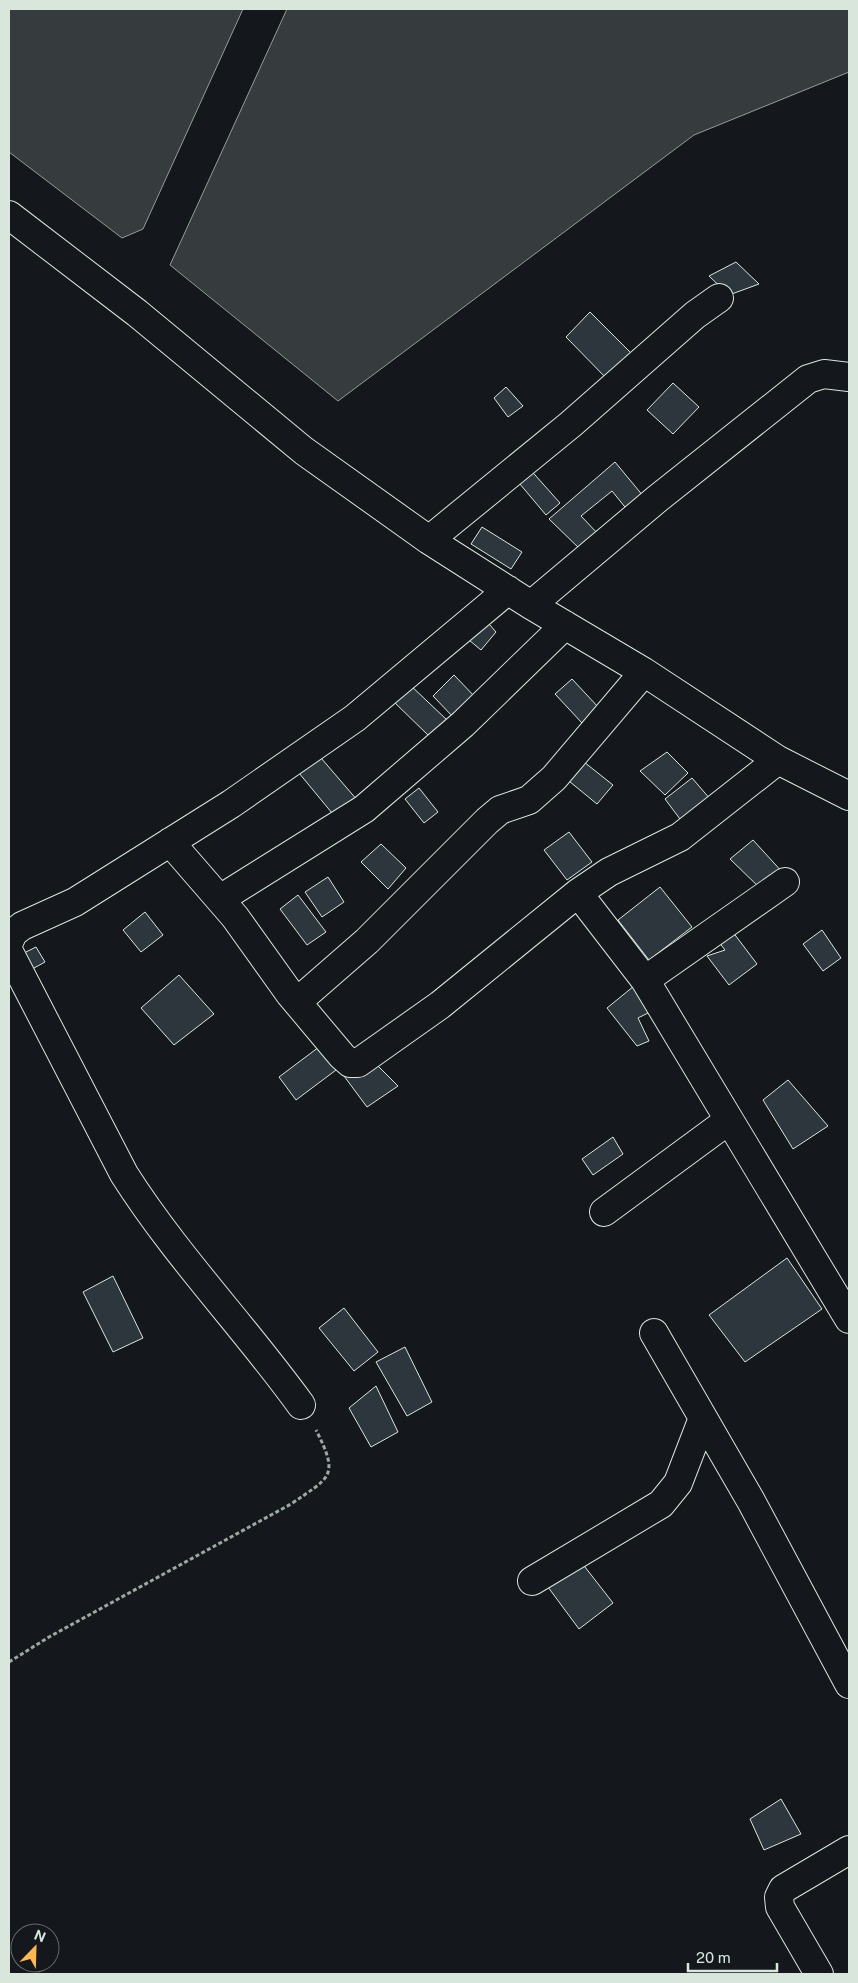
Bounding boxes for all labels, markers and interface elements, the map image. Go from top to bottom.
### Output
north arrow [10,1923,60,1973]
text: N [32,1927,48,1946]
scale bar [688,1940,777,1972]
text: 20 m [696,1949,731,1966]

